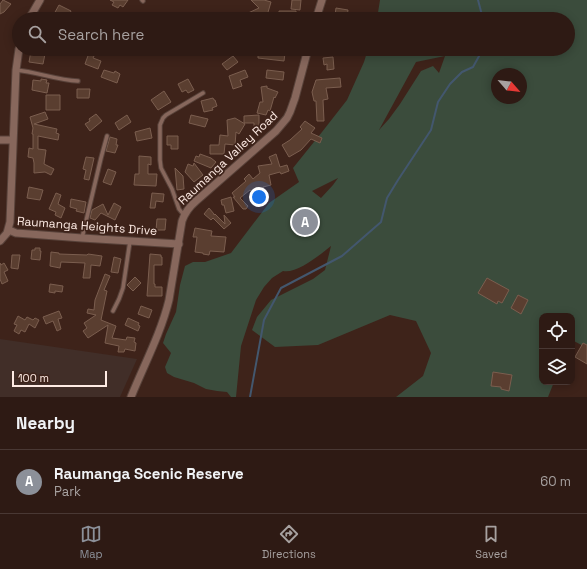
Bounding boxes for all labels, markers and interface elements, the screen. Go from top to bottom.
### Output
search box [12,12,575,56]
icon: search [26,23,48,45]
text: Search here [58,25,144,44]
north arrow [491,68,527,104]
street label: Raumanga Valley Road [175,108,281,208]
your location [249,187,269,207]
pin: A [292,207,318,237]
street label: Raumanga Heights Drive [16,213,158,239]
map controls [539,313,575,385]
button: locate [539,313,575,349]
button: layers [539,349,575,385]
scale bar [12,369,107,388]
text: 100 m [18,371,49,385]
text: Nearby [16,412,75,434]
text: Raumanga Scenic Reserve [54,464,244,483]
text: A [25,473,33,490]
text: 60 m [540,473,571,490]
text: Park [54,483,81,500]
tab: Map [80,523,103,561]
tab: Directions [262,523,316,561]
tab: Saved [475,523,507,561]

